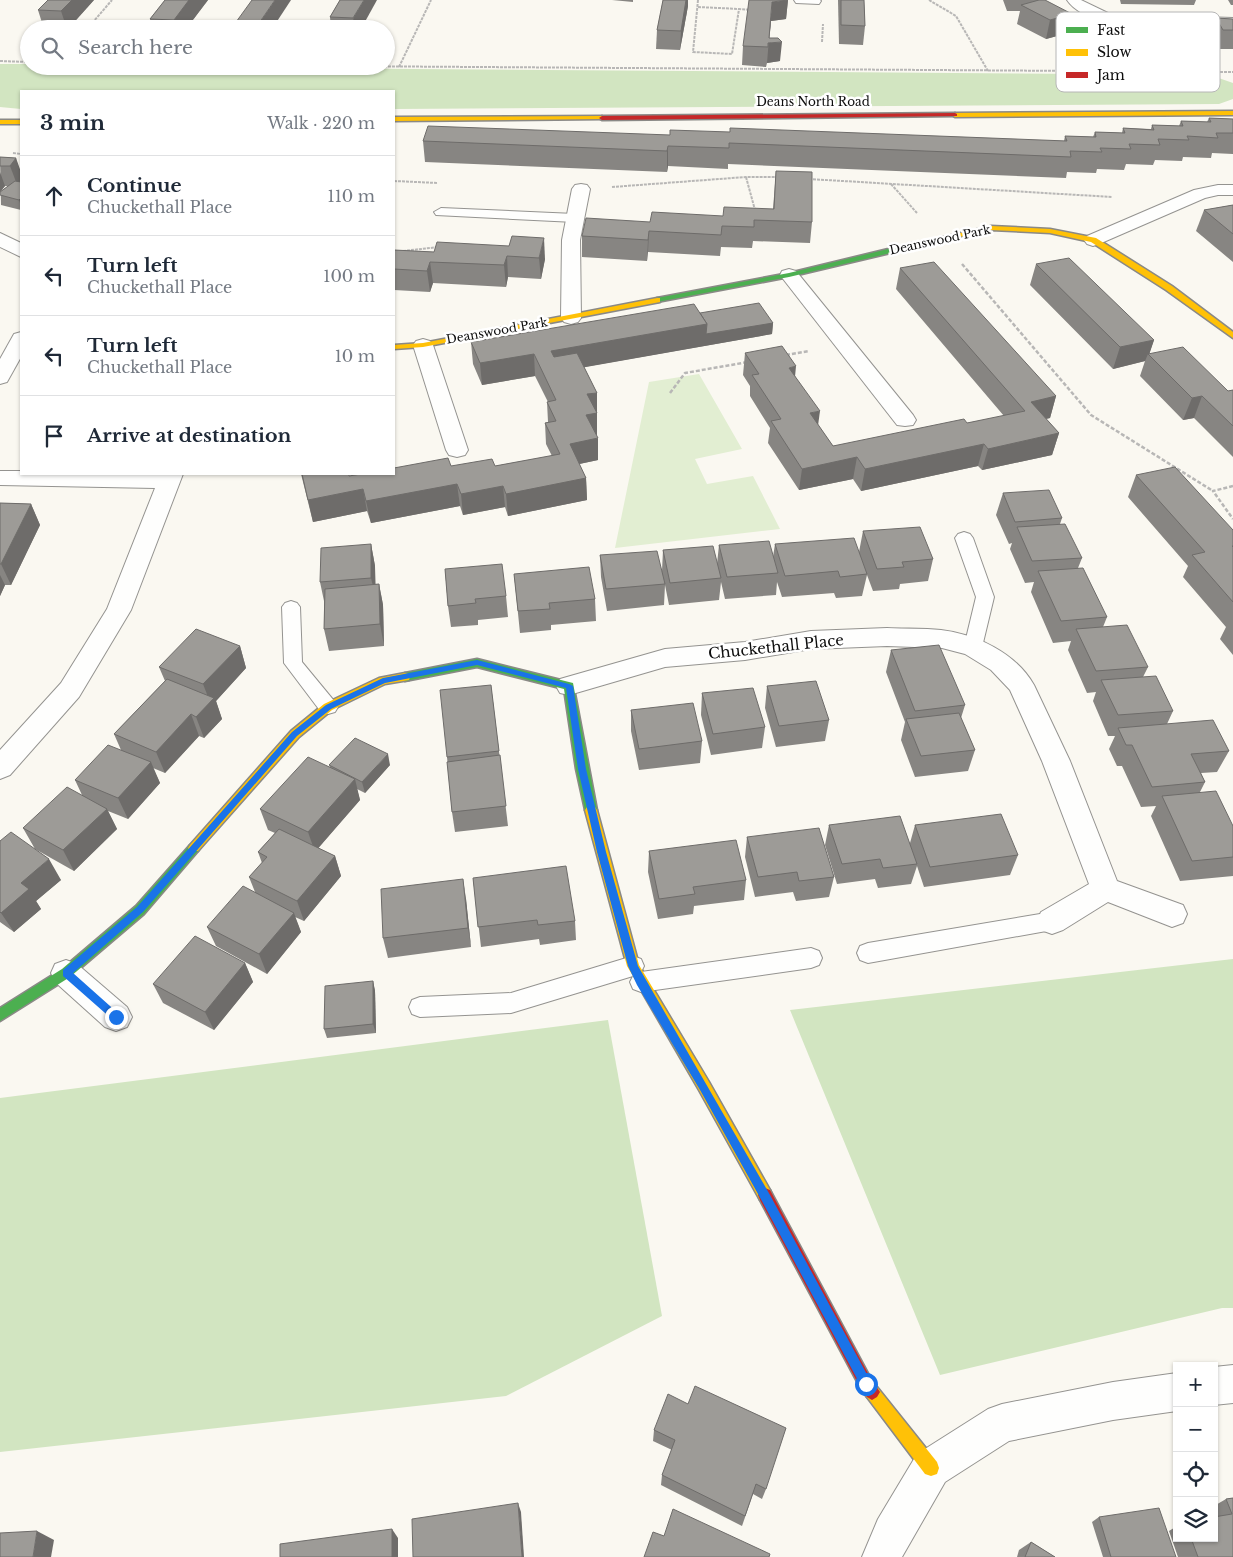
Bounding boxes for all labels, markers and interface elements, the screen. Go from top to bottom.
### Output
legend [1056,12,1220,92]
search box [20,20,395,75]
text: Fast [1097,21,1126,39]
icon: search [38,34,66,62]
text: Search here [78,36,193,59]
text: Slow [1097,43,1131,61]
text: Jam [1095,66,1125,84]
street label: Deans North Road [756,94,870,109]
text: 3 min [40,110,105,136]
text: Walk · 220 m [267,113,375,133]
text: Continue [87,174,182,197]
icon: ahead [40,182,68,210]
text: 110 m [328,186,375,206]
text: Chuckethall Place [87,197,232,217]
street label: Deanswood Park [888,221,992,258]
text: Turn left [87,254,178,277]
icon: left [40,262,68,290]
text: 100 m [323,266,375,286]
text: Chuckethall Place [87,277,232,297]
street label: Deanswood Park [445,314,549,347]
text: Turn left [87,334,178,357]
icon: left [40,342,68,370]
text: 10 m [335,346,375,366]
text: Chuckethall Place [87,357,232,377]
icon: arrive [40,422,68,450]
text: Arrive at destination [87,424,291,447]
street label: Chuckethall Place [707,630,845,663]
route end [105,1006,128,1029]
map controls [1173,1362,1218,1542]
button: + [1173,1362,1218,1407]
route start [855,1373,878,1396]
button: − [1173,1407,1218,1452]
button: locate [1173,1452,1218,1497]
button: layers [1173,1497,1218,1542]

